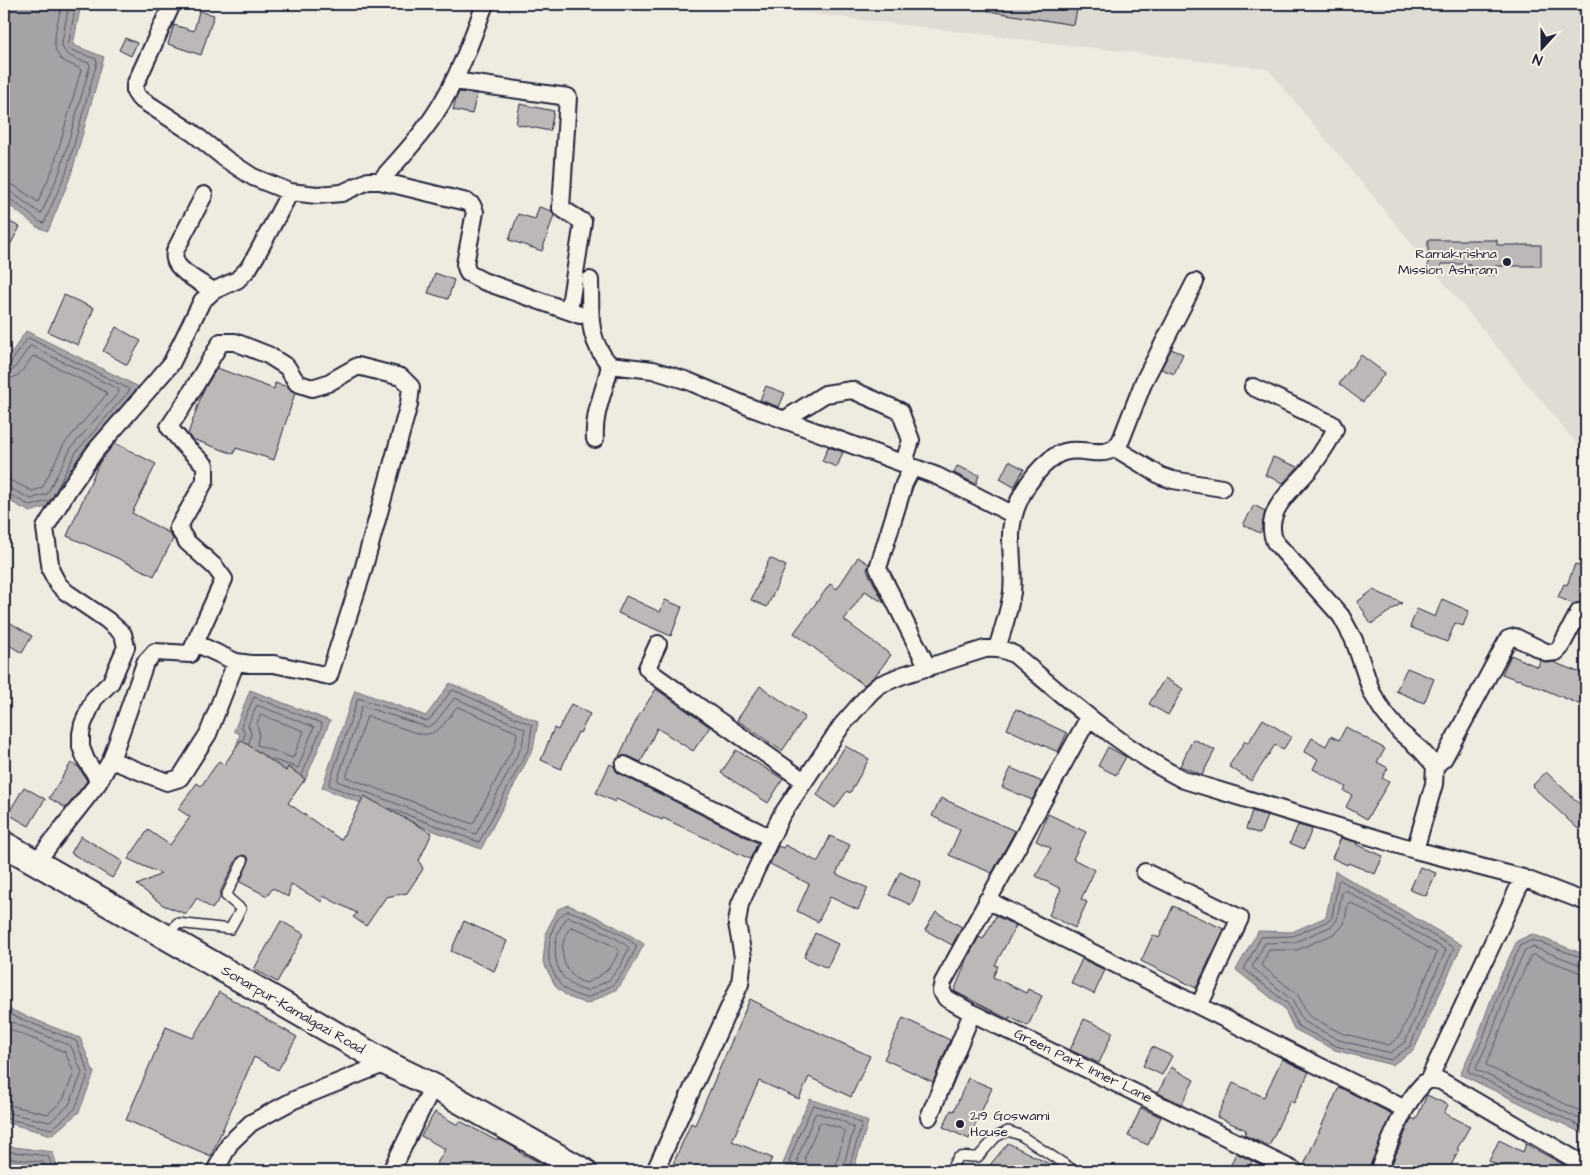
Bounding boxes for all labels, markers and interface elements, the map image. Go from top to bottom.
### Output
north arrow [1518,22,1568,72]
text: N [1530,48,1545,70]
place label: Ramakrishna Mission Ashram [1398,244,1497,280]
marker: Ramakrishna Mission Ashram [1501,256,1513,268]
street label: Sonarpur-Kamalgazi Road [218,961,368,1059]
street label: Green Park Inner Lane [1010,1024,1156,1108]
place label: 219 Goswami House [970,1106,1049,1142]
marker: 219 Goswami House [954,1118,966,1130]

